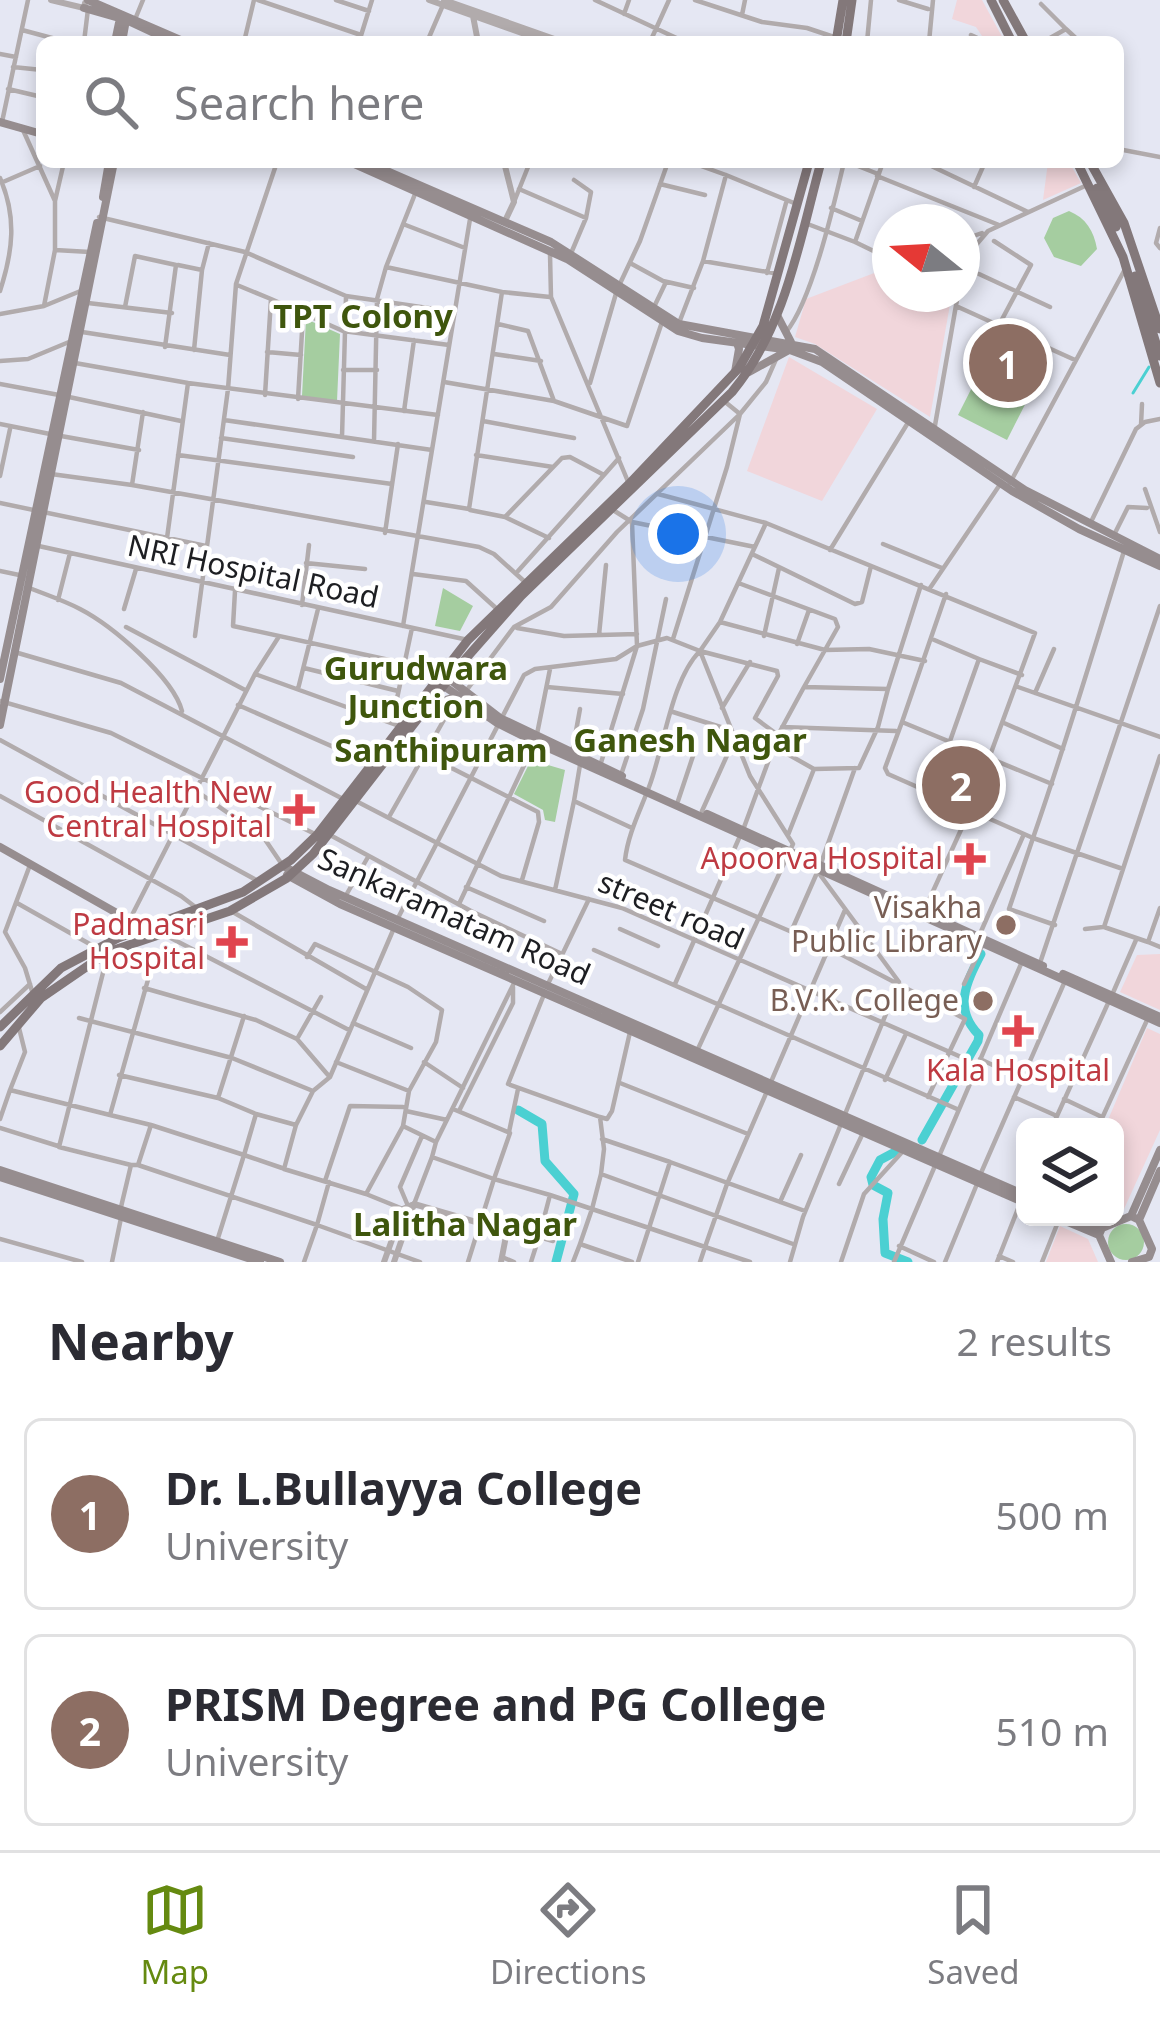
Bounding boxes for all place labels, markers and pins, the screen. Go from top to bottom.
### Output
pin: 1 [969,318,1047,408]
pin: 2 [922,740,1000,830]
place label: Good Health New Central Hospital [24,771,272,846]
marker: Good Health New Central Hospital [283,794,315,826]
place label: Apoorva Hospital [700,837,943,878]
marker: Apoorva Hospital [954,843,986,875]
place label: Visakha Public Library [791,886,983,961]
place label: Padmasri Hospital [72,903,205,978]
marker: Visakha Public Library [993,912,1019,938]
marker: Padmasri Hospital [216,926,248,958]
place label: B.V.K. College [770,979,959,1020]
marker: B.V.K. College [970,988,996,1014]
marker: Kala Hospital [1002,1015,1034,1047]
place label: Kala Hospital [926,1049,1110,1090]

